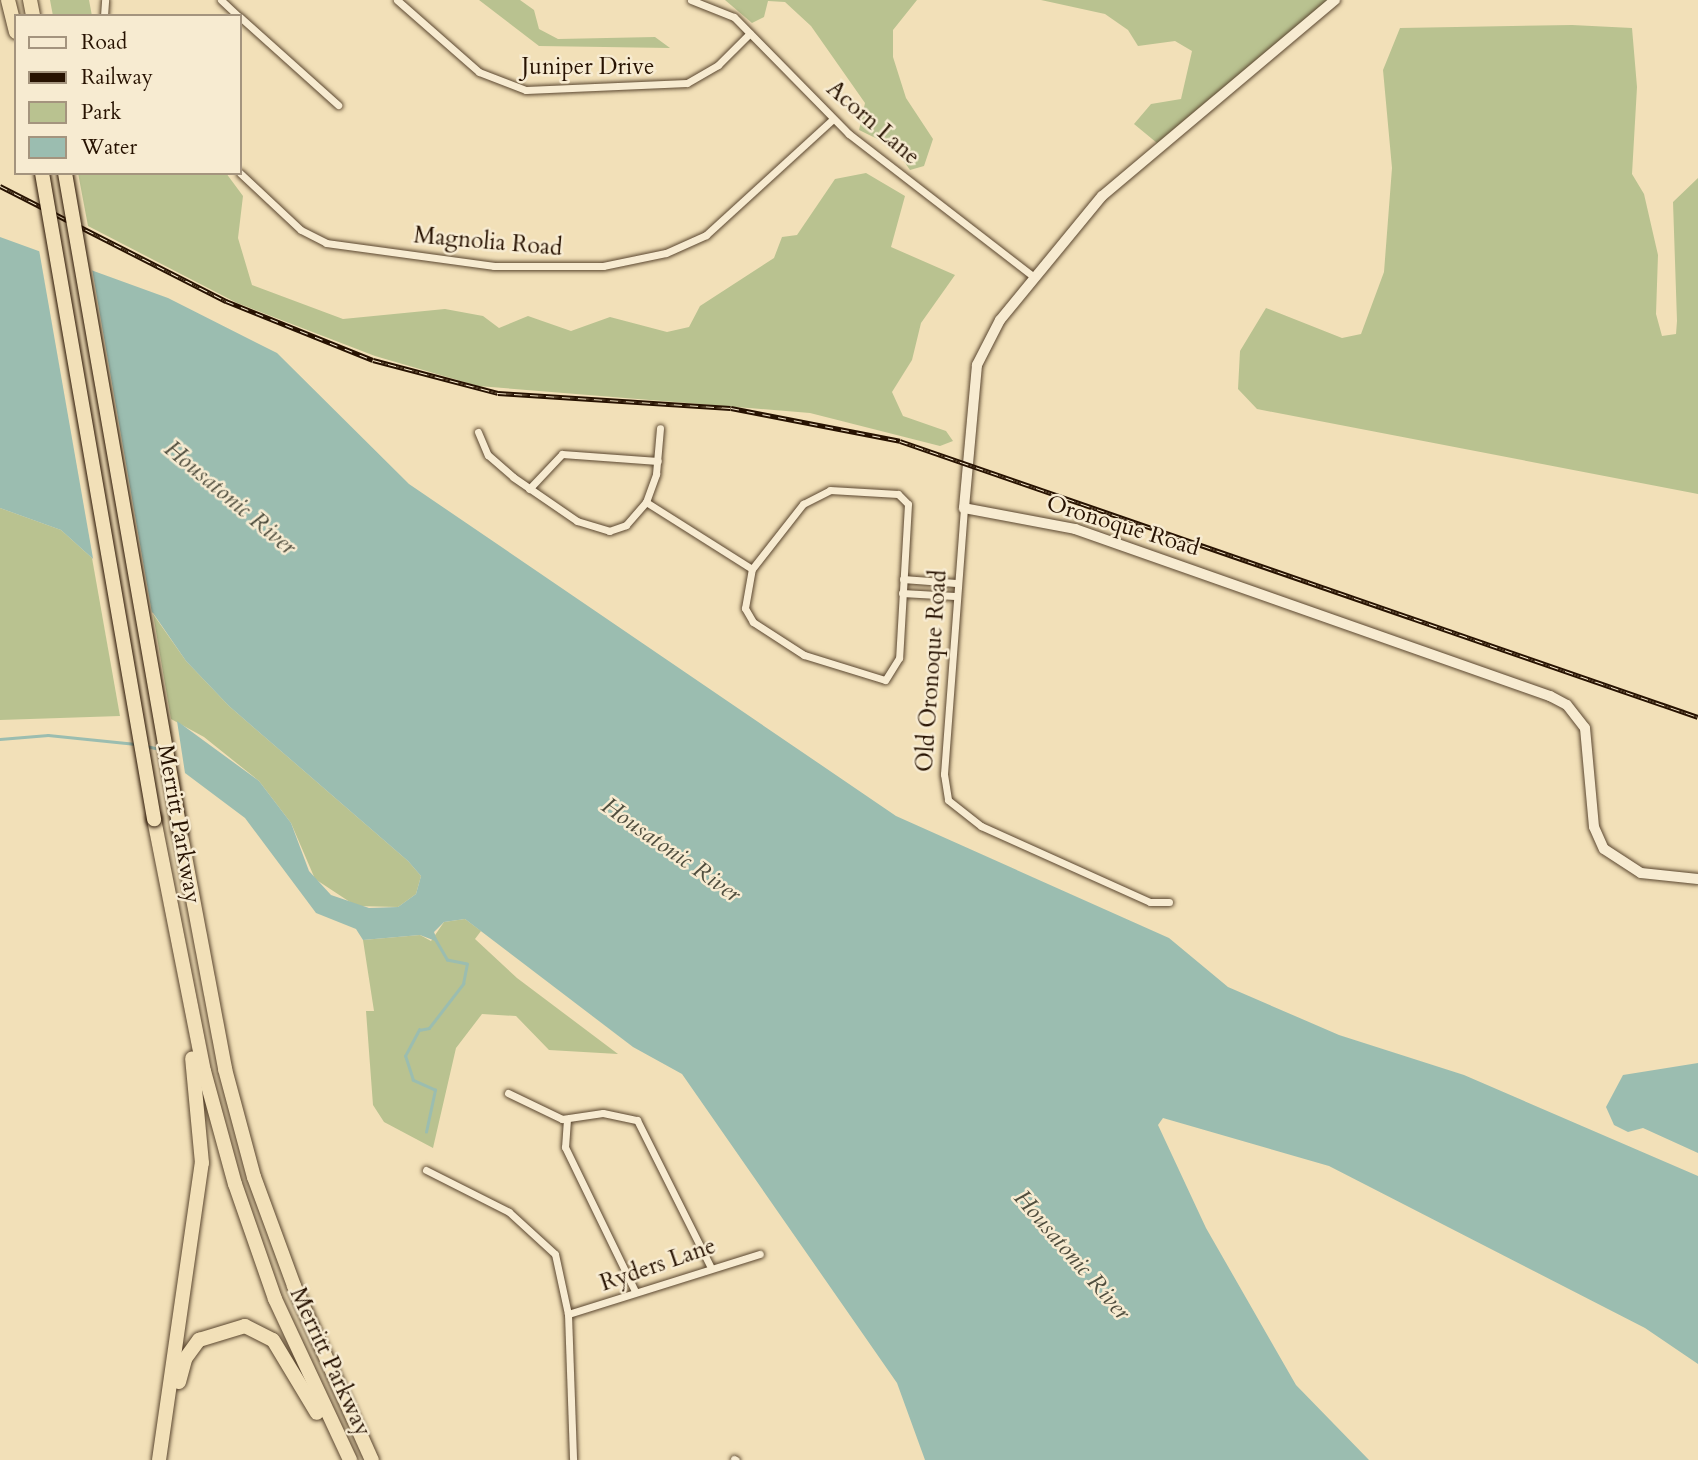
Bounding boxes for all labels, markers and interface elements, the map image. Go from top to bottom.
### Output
legend [14,14,242,175]
text: Road [81,28,127,57]
street label: Juniper Drive [522,53,654,81]
text: Railway [81,63,153,92]
street label: Acorn Lane [821,75,925,171]
text: Park [81,98,121,127]
text: Water [81,133,137,162]
street label: Magnolia Road [413,222,563,262]
water label: Housatonic River [158,435,302,561]
street label: Oronoque Road [1043,490,1203,562]
street label: Old Oronoque Road [911,569,953,773]
street label: Merritt Parkway [151,742,207,906]
water label: Housatonic River [596,791,746,909]
water label: Housatonic River [1008,1184,1136,1326]
street label: Ryders Lane [597,1232,719,1298]
street label: Merritt Parkway [284,1283,376,1441]

